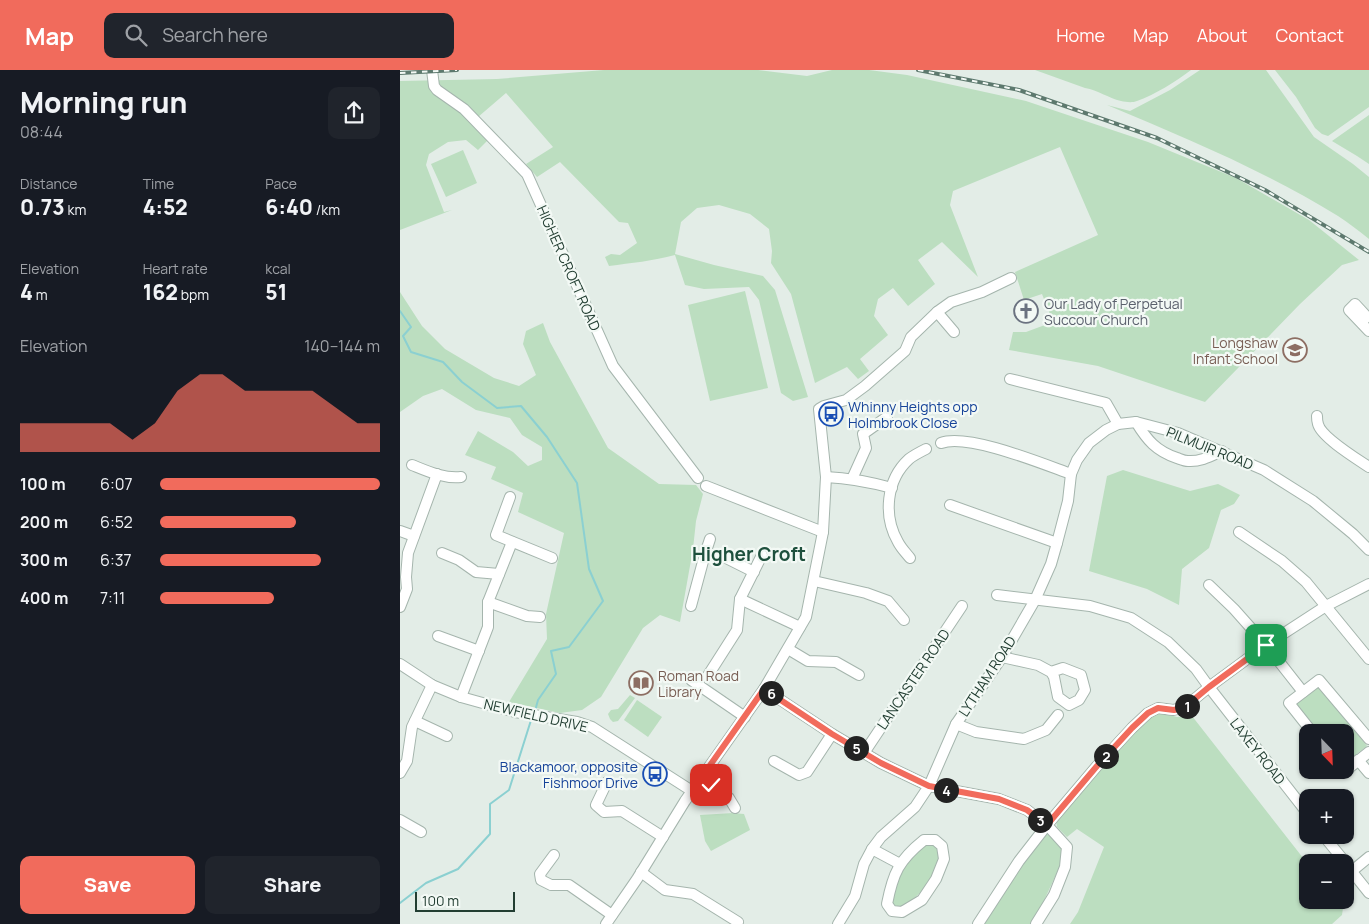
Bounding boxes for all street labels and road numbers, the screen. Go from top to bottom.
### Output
street label: HIGHER CROFT ROAD [533,202,605,334]
street label: PILMUIR ROAD [1164,422,1256,474]
street label: LANCASTER ROAD [872,625,954,733]
street label: LYTHAM ROAD [954,632,1020,720]
street label: NEWFIELD DRIVE [482,694,590,736]
street label: LAXEY ROAD [1226,714,1290,788]

